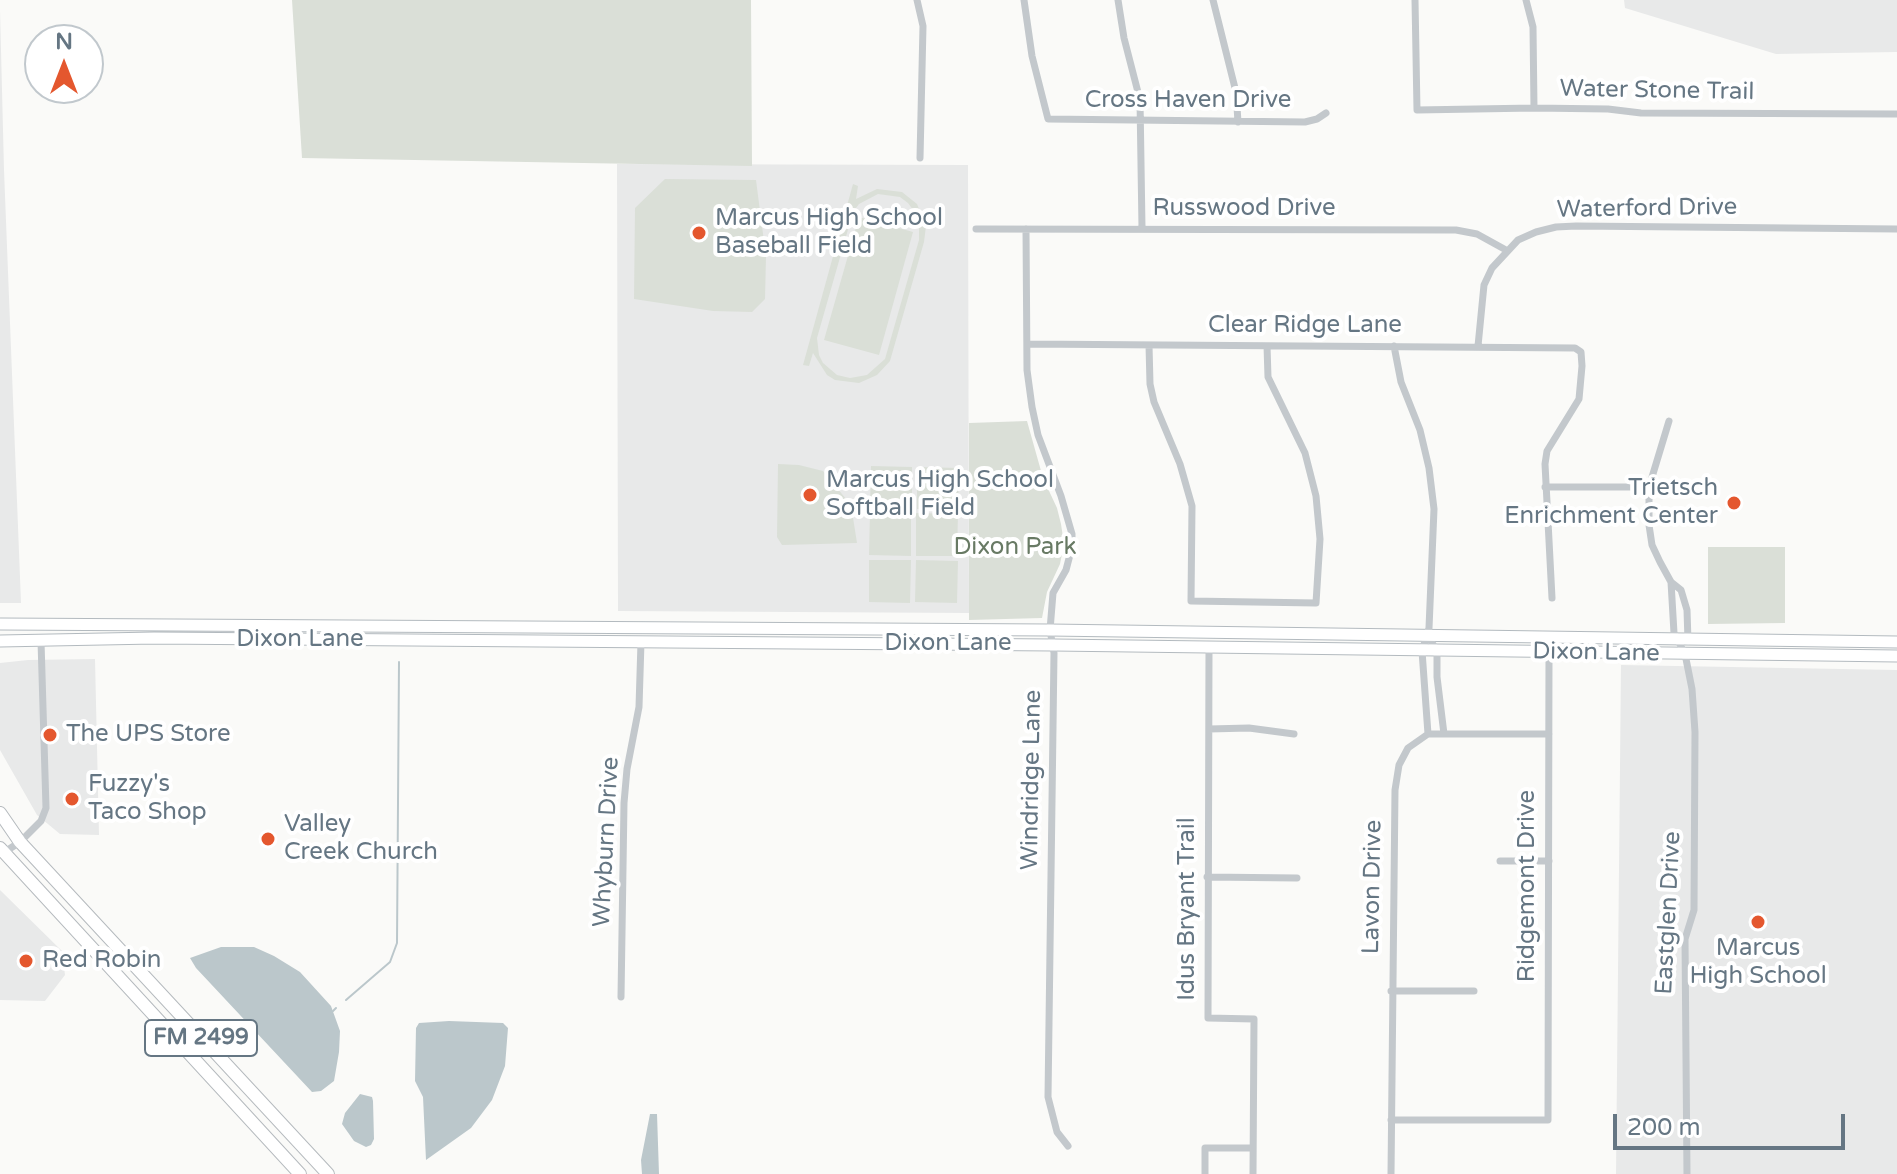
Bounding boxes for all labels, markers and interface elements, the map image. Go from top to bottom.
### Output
north arrow [24,24,104,104]
text: N [55,29,73,55]
street label: Water Stone Trail [1559,75,1755,107]
street label: Cross Haven Drive [1085,87,1291,115]
street label: Waterford Drive [1556,193,1738,225]
street label: Russwood Drive [1152,195,1336,223]
place label: Marcus High School Baseball Field [715,205,943,261]
marker: Marcus High School Baseball Field [690,224,708,242]
street label: Clear Ridge Lane [1208,312,1402,340]
place label: Marcus High School Softball Field [826,467,1054,523]
place label: Trietsch Enrichment Center [1504,475,1718,531]
marker: Marcus High School Softball Field [801,486,819,504]
marker: Trietsch Enrichment Center [1725,494,1743,512]
park label: Dixon Park [953,534,1077,562]
street label: Dixon Lane [236,626,364,654]
street label: Dixon Lane [884,630,1012,658]
street label: Dixon Lane [1532,637,1660,669]
street label: Windridge Lane [1016,689,1048,871]
place label: The UPS Store [66,721,231,749]
marker: The UPS Store [41,726,59,744]
street label: Whyburn Drive [588,756,626,928]
place label: Fuzzy's Taco Shop [88,771,207,827]
marker: Fuzzy's Taco Shop [63,790,81,808]
street label: Ridgemont Drive [1514,790,1542,982]
place label: Valley Creek Church [284,811,438,867]
street label: Idus Bryant Trail [1174,817,1202,1001]
street label: Lavon Drive [1357,820,1389,954]
marker: Valley Creek Church [259,830,277,848]
street label: Eastglen Drive [1650,830,1688,996]
marker: Marcus High School [1749,913,1767,931]
place label: Marcus High School [1689,935,1827,991]
place label: Red Robin [42,947,161,975]
marker: Red Robin [17,952,35,970]
road number: FM 2499 [145,1020,257,1056]
scale bar [1617,1098,1849,1148]
text: 200 m [1627,1113,1701,1142]

